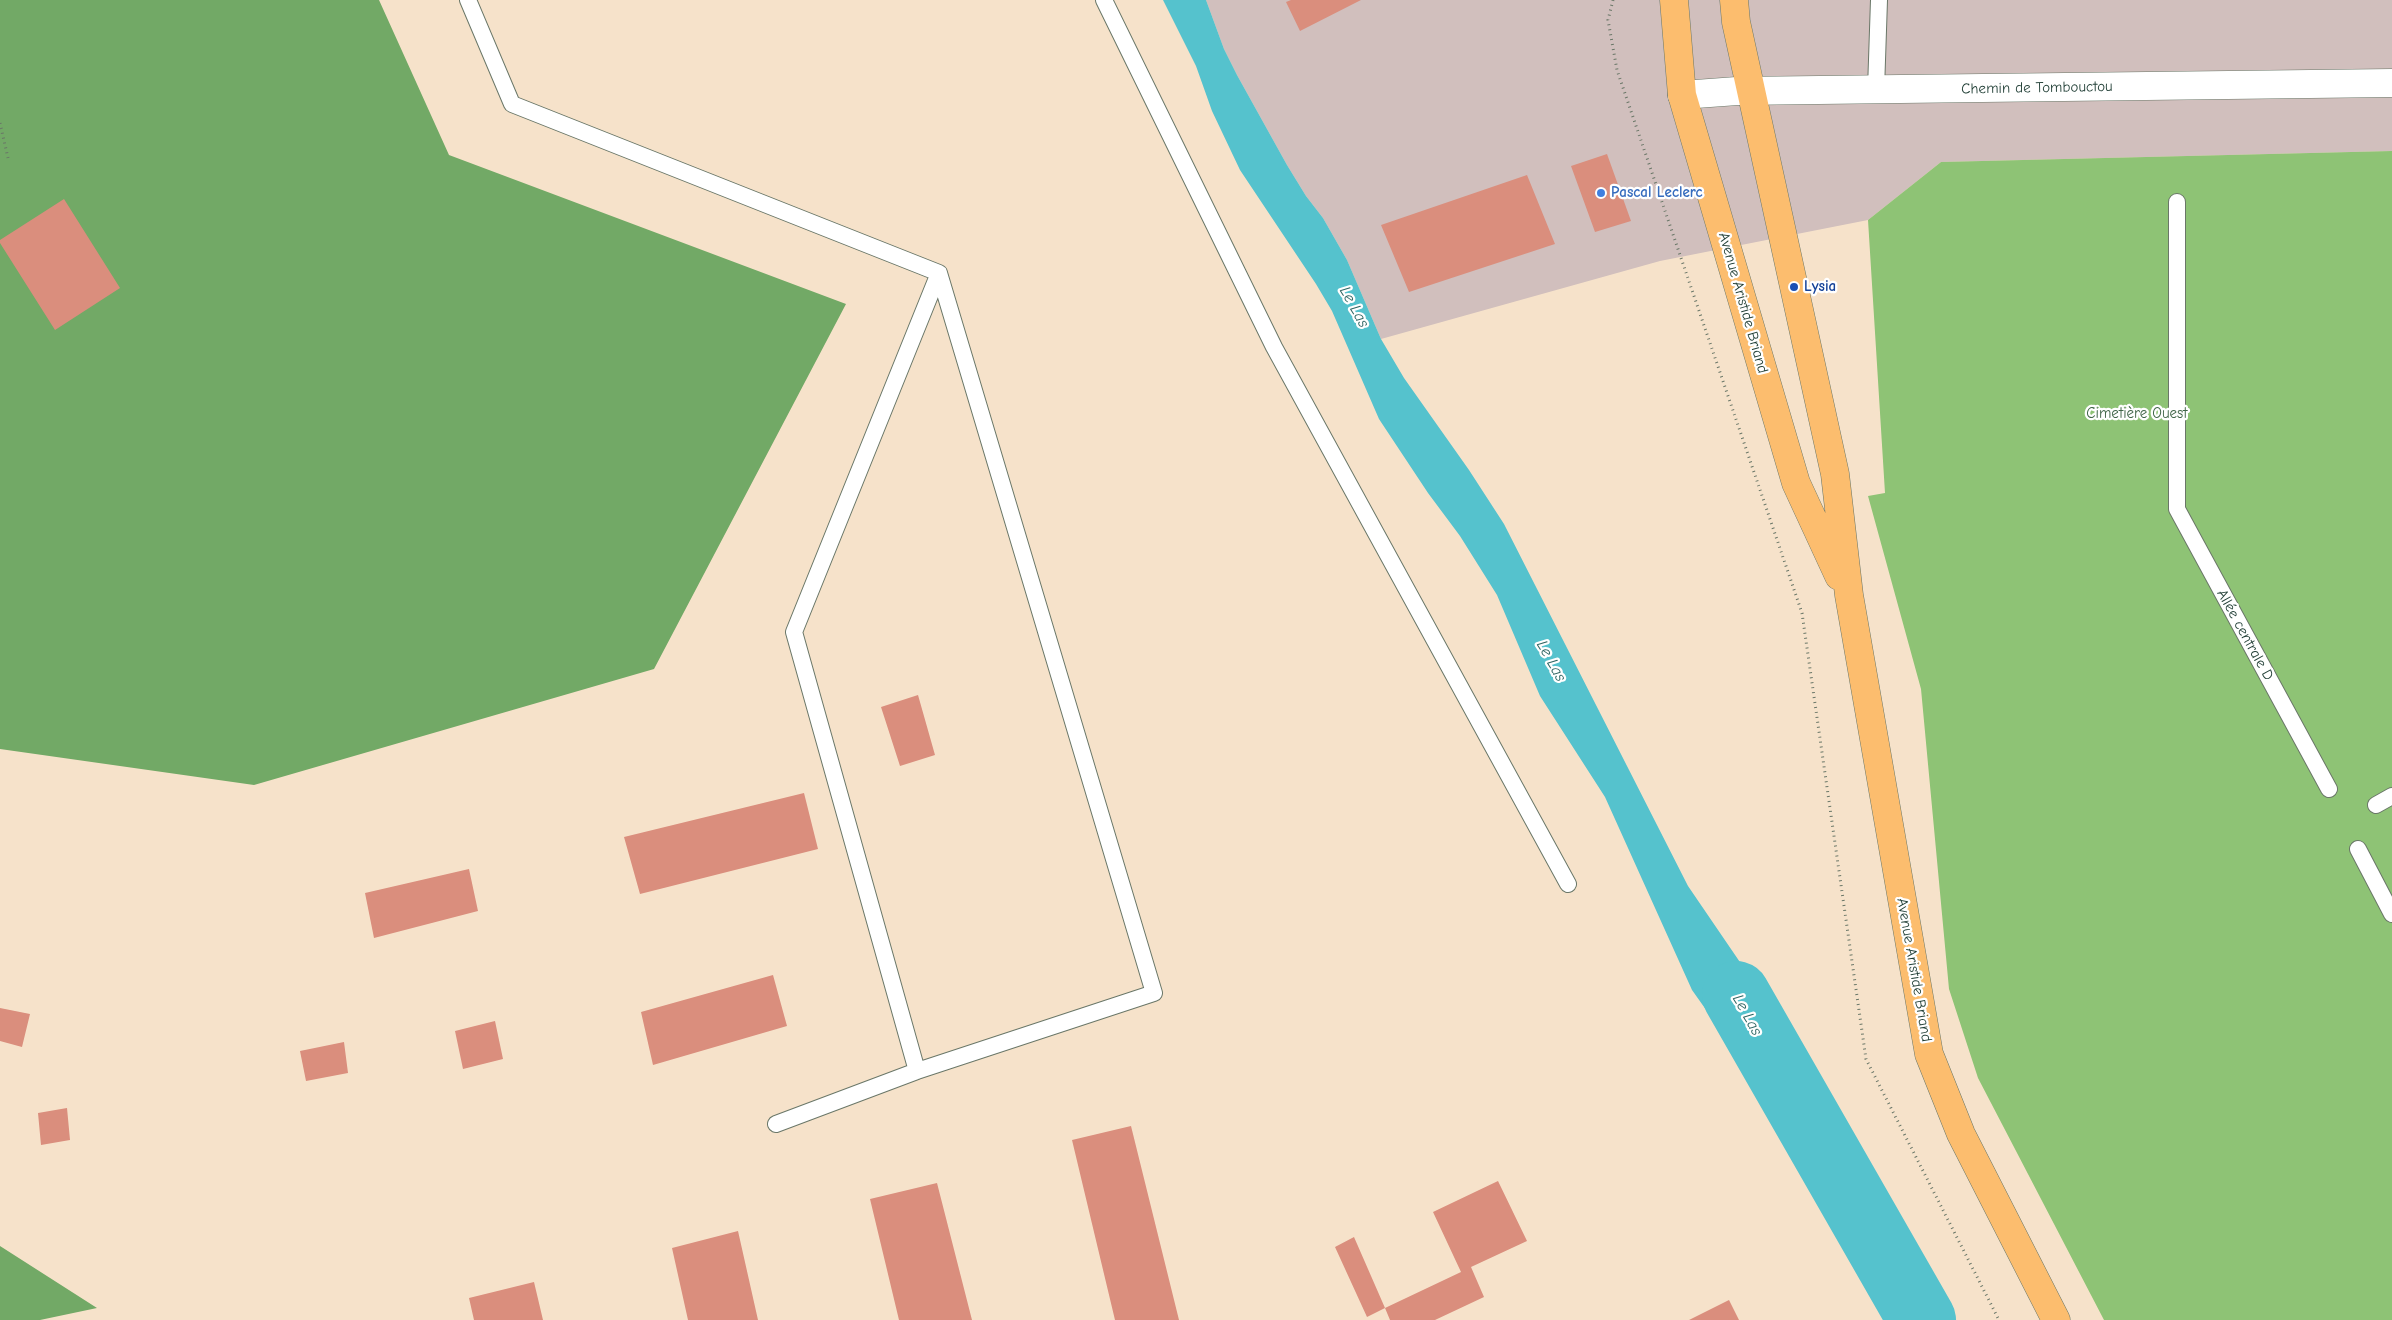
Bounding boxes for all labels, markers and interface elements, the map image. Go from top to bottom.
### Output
street label: Chemin de Tombouctou [1961,78,2113,98]
place label: Pascal Leclerc [1611,184,1702,202]
marker: Pascal Leclerc [1595,187,1607,199]
street label: Avenue Aristide Briand [1714,230,1772,376]
place label: Lysia [1804,278,1836,296]
marker: Lysia [1788,281,1800,293]
water label: Le Las [1335,283,1373,331]
park label: Cimetière Ouest [2086,405,2188,423]
street label: Allée centrale D [2213,586,2277,684]
water label: Le Las [1532,637,1570,685]
street label: Avenue Aristide Briand [1892,897,1936,1043]
water label: Le Las [1728,991,1766,1039]

